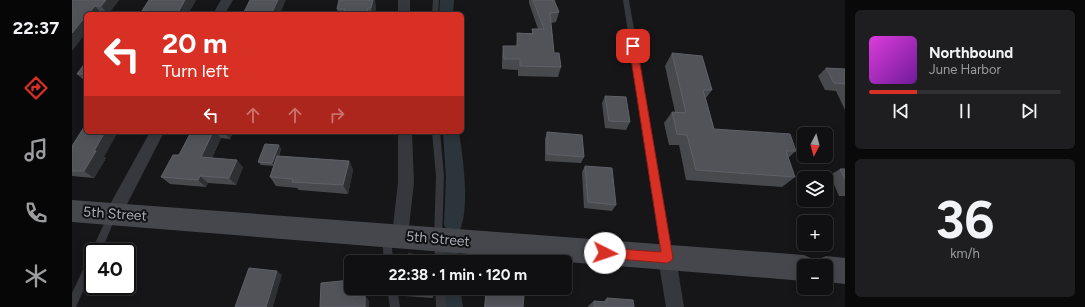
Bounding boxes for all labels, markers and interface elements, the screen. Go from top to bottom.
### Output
text: 22:37 [13,17,59,39]
text: 20 m [162,26,227,60]
icon: left [96,28,148,80]
pin [616,29,650,63]
icon: arrive [622,35,644,57]
text: Northbound [929,44,1013,62]
text: Turn left [162,60,229,82]
text: June Harbor [929,62,1001,77]
icon: directions [22,74,50,102]
icon: previous [890,100,912,122]
icon: pause [954,100,976,122]
icon: next [1018,100,1040,122]
icon: left [200,104,222,126]
icon: ahead [242,104,264,126]
icon: ahead [284,104,306,126]
icon: right [326,104,348,126]
north arrow [797,127,833,163]
map controls [797,127,833,295]
icon: music [22,136,50,164]
button: layers [797,171,833,207]
text: 36 [935,189,995,251]
icon: phone [22,199,50,227]
street label: 5th Street [83,203,147,225]
button: + [797,215,833,251]
street label: 5th Street [405,228,471,250]
position arrow [584,232,626,274]
speed limit sign: 40 [84,243,136,295]
text: km/h [950,246,980,261]
button: − [797,259,833,295]
icon: climate [22,262,50,290]
text: 22:38 · 1 min · 120 m [389,266,527,284]

